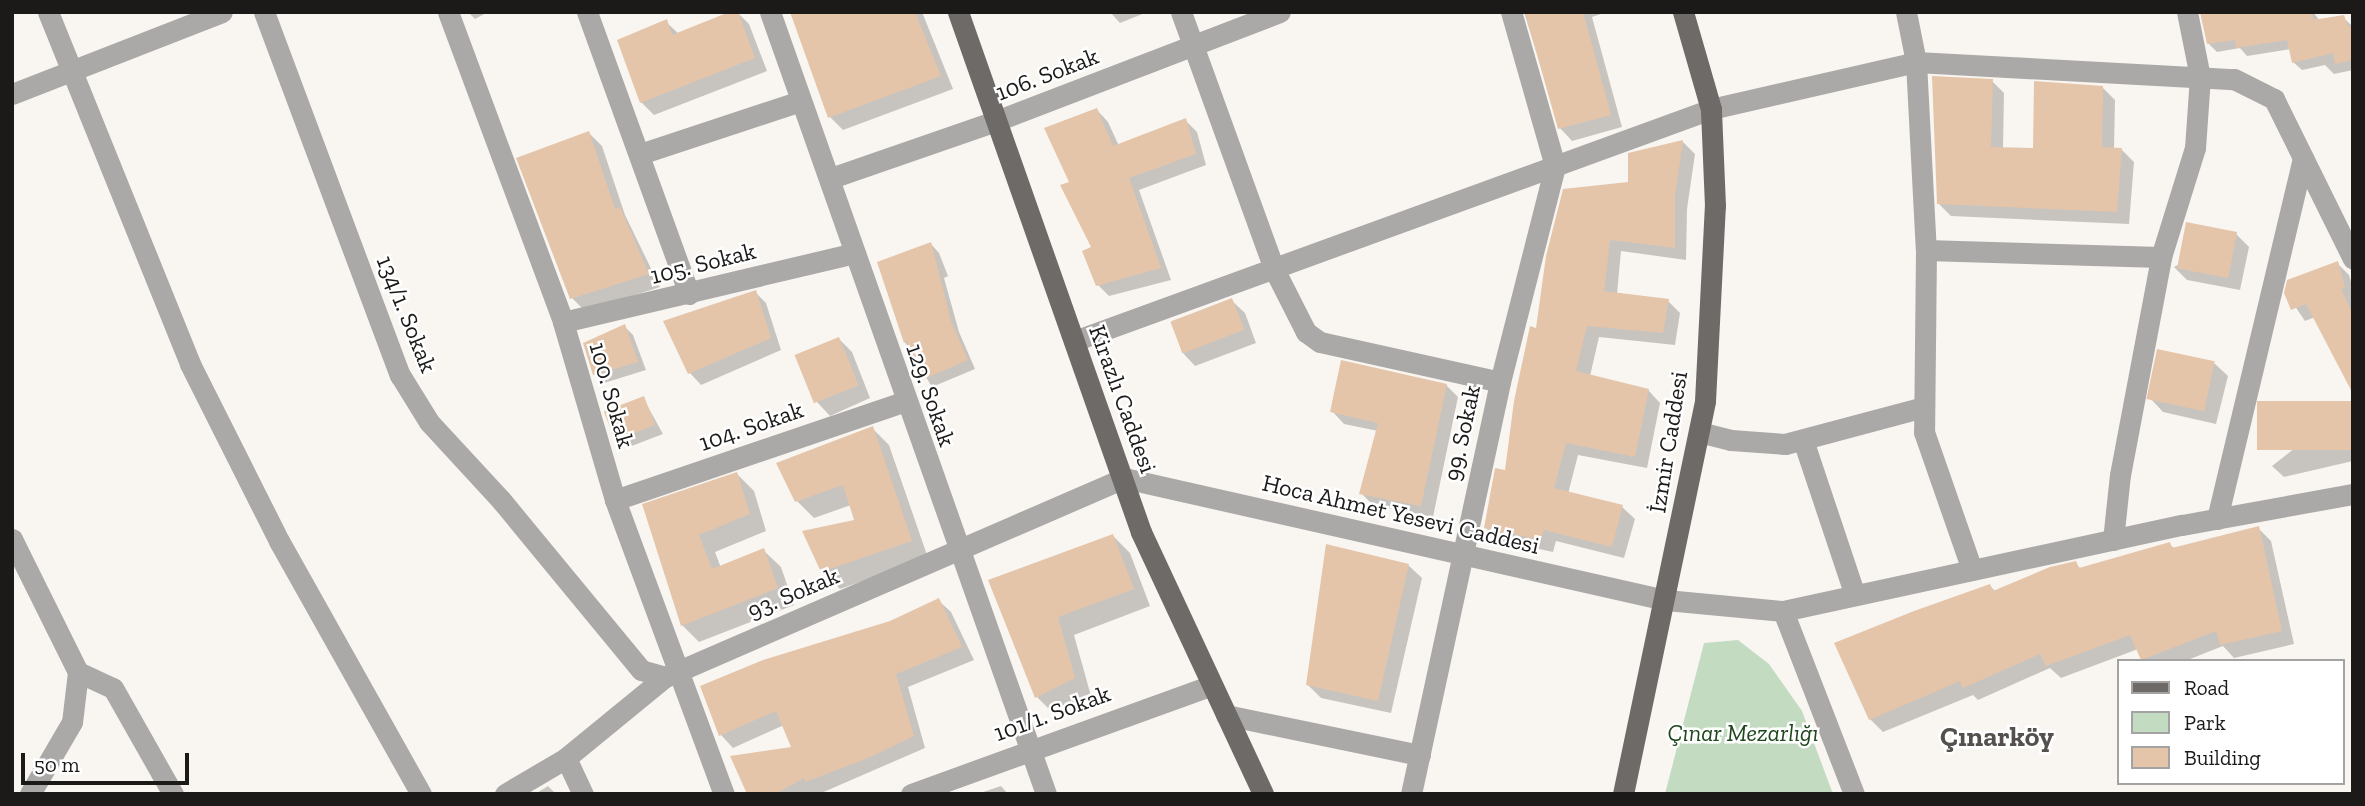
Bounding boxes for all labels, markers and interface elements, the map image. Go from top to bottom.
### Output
street label: 106. Sokak [992,41,1102,107]
street label: 105. Sokak [647,236,759,290]
street label: 134/1. Sokak [371,251,443,377]
street label: Kirazlı Caddesi [1083,321,1163,477]
street label: 100. Sokak [583,339,641,451]
street label: 129. Sokak [900,340,962,450]
street label: İzmir Caddesi [1643,369,1693,515]
street label: 99. Sokak [1438,382,1486,484]
street label: 104. Sokak [695,395,807,457]
street label: Hoca Ahmet Yesevi Caddesi [1259,468,1543,560]
street label: 93. Sokak [743,561,843,625]
legend [2116,659,2344,785]
text: Road [2184,675,2229,700]
street label: 101/1. Sokak [990,679,1114,747]
text: Park [2184,710,2226,735]
park label: Çınar Mezarlığı [1667,719,1819,747]
district label: Çınarköy [1940,720,2054,754]
scale bar [24,740,192,784]
text: Building [2184,745,2261,770]
text: 50 m [34,752,80,777]

